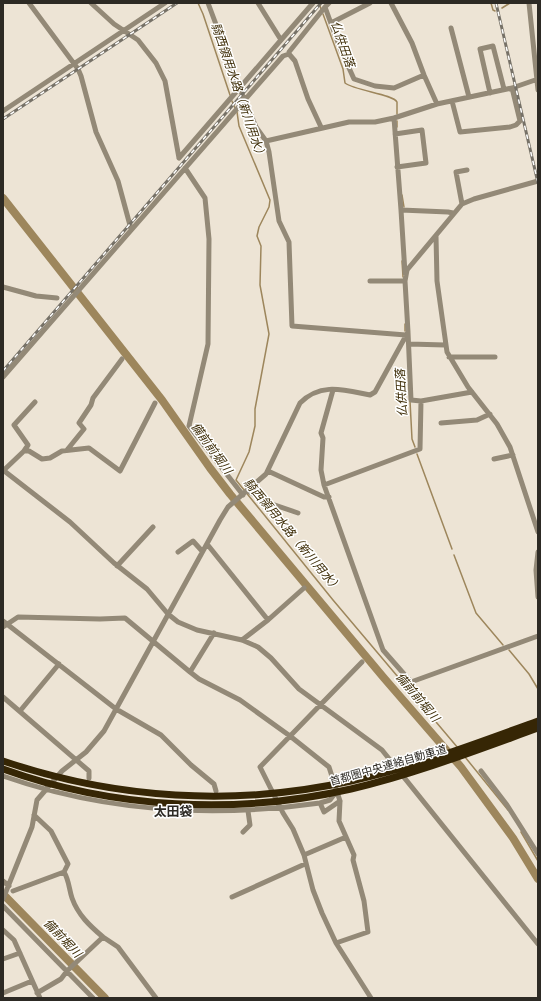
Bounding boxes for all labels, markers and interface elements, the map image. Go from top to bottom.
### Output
water label: 仏供田落 [328,19,359,71]
water label: 騎西領用水路（新川用水） [208,20,270,162]
water label: 仏供田落 [392,367,410,417]
water label: 備前前堀川 [188,419,237,478]
water label: 騎西領用水路（新川用水） [241,475,345,595]
water label: 備前前堀川 [393,669,444,726]
street label: 首都圏中央連絡自動車道 [328,742,448,788]
district label: 太田袋 [153,803,193,820]
water label: 備前堀川 [41,916,86,962]

